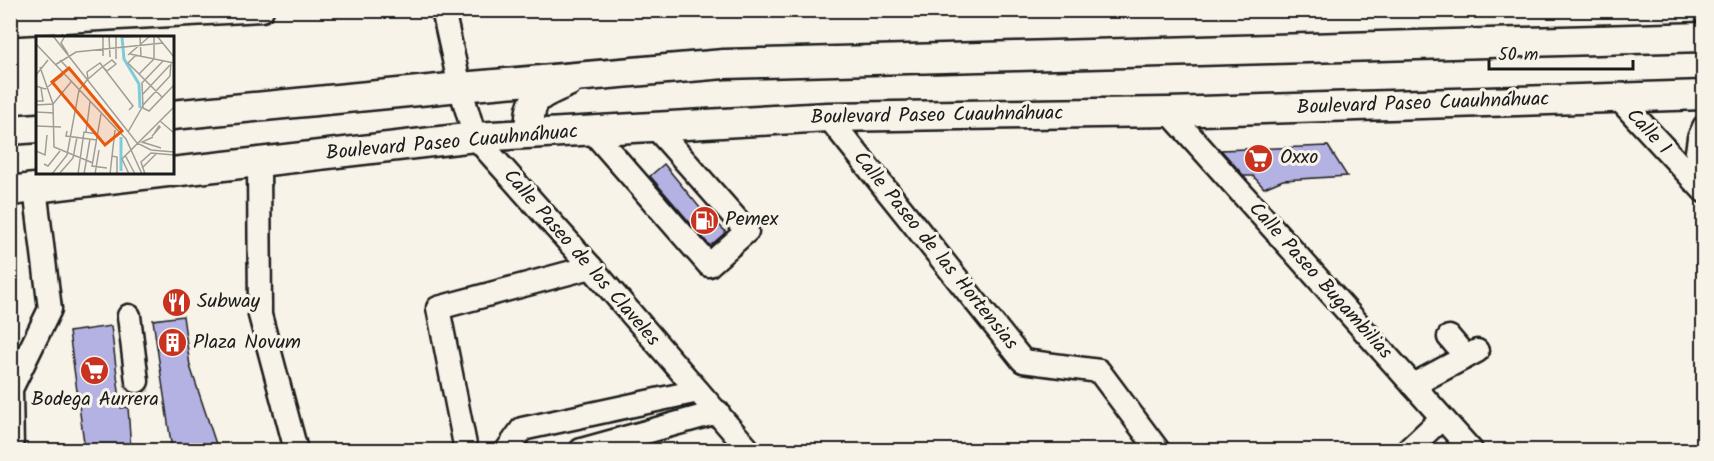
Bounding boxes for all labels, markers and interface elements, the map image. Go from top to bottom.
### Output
scale bar [1489,33,1633,71]
inset map [36,36,174,174]
text: 50 m [1498,41,1538,70]
street label: Boulevard Paseo Cuauhnáhuac [1296,84,1550,124]
street label: Boulevard Paseo Cuauhnáhuac [810,98,1064,134]
street label: Calle 1 [1618,101,1678,163]
street label: Boulevard Paseo Cuauhnáhuac [325,116,579,170]
supermarket icon: Oxxo [1243,142,1275,174]
place label: Oxxo [1280,142,1318,174]
street label: Calle Paseo de las Hortensias [844,144,1026,358]
street label: Calle Paseo de los Claveles [495,162,668,354]
street label: Calle Paseo Bugambilias [1240,195,1400,367]
fuel station icon: Pemex [688,204,720,236]
place label: Pemex [725,204,779,236]
restaurant icon: Subway [160,286,192,318]
place label: Subway [197,286,261,318]
building icon: Plaza Novum [156,327,188,359]
place label: Plaza Novum [193,327,301,359]
supermarket icon: Bodega Aurrera [79,354,111,386]
place label: Bodega Aurrera [31,384,159,416]

